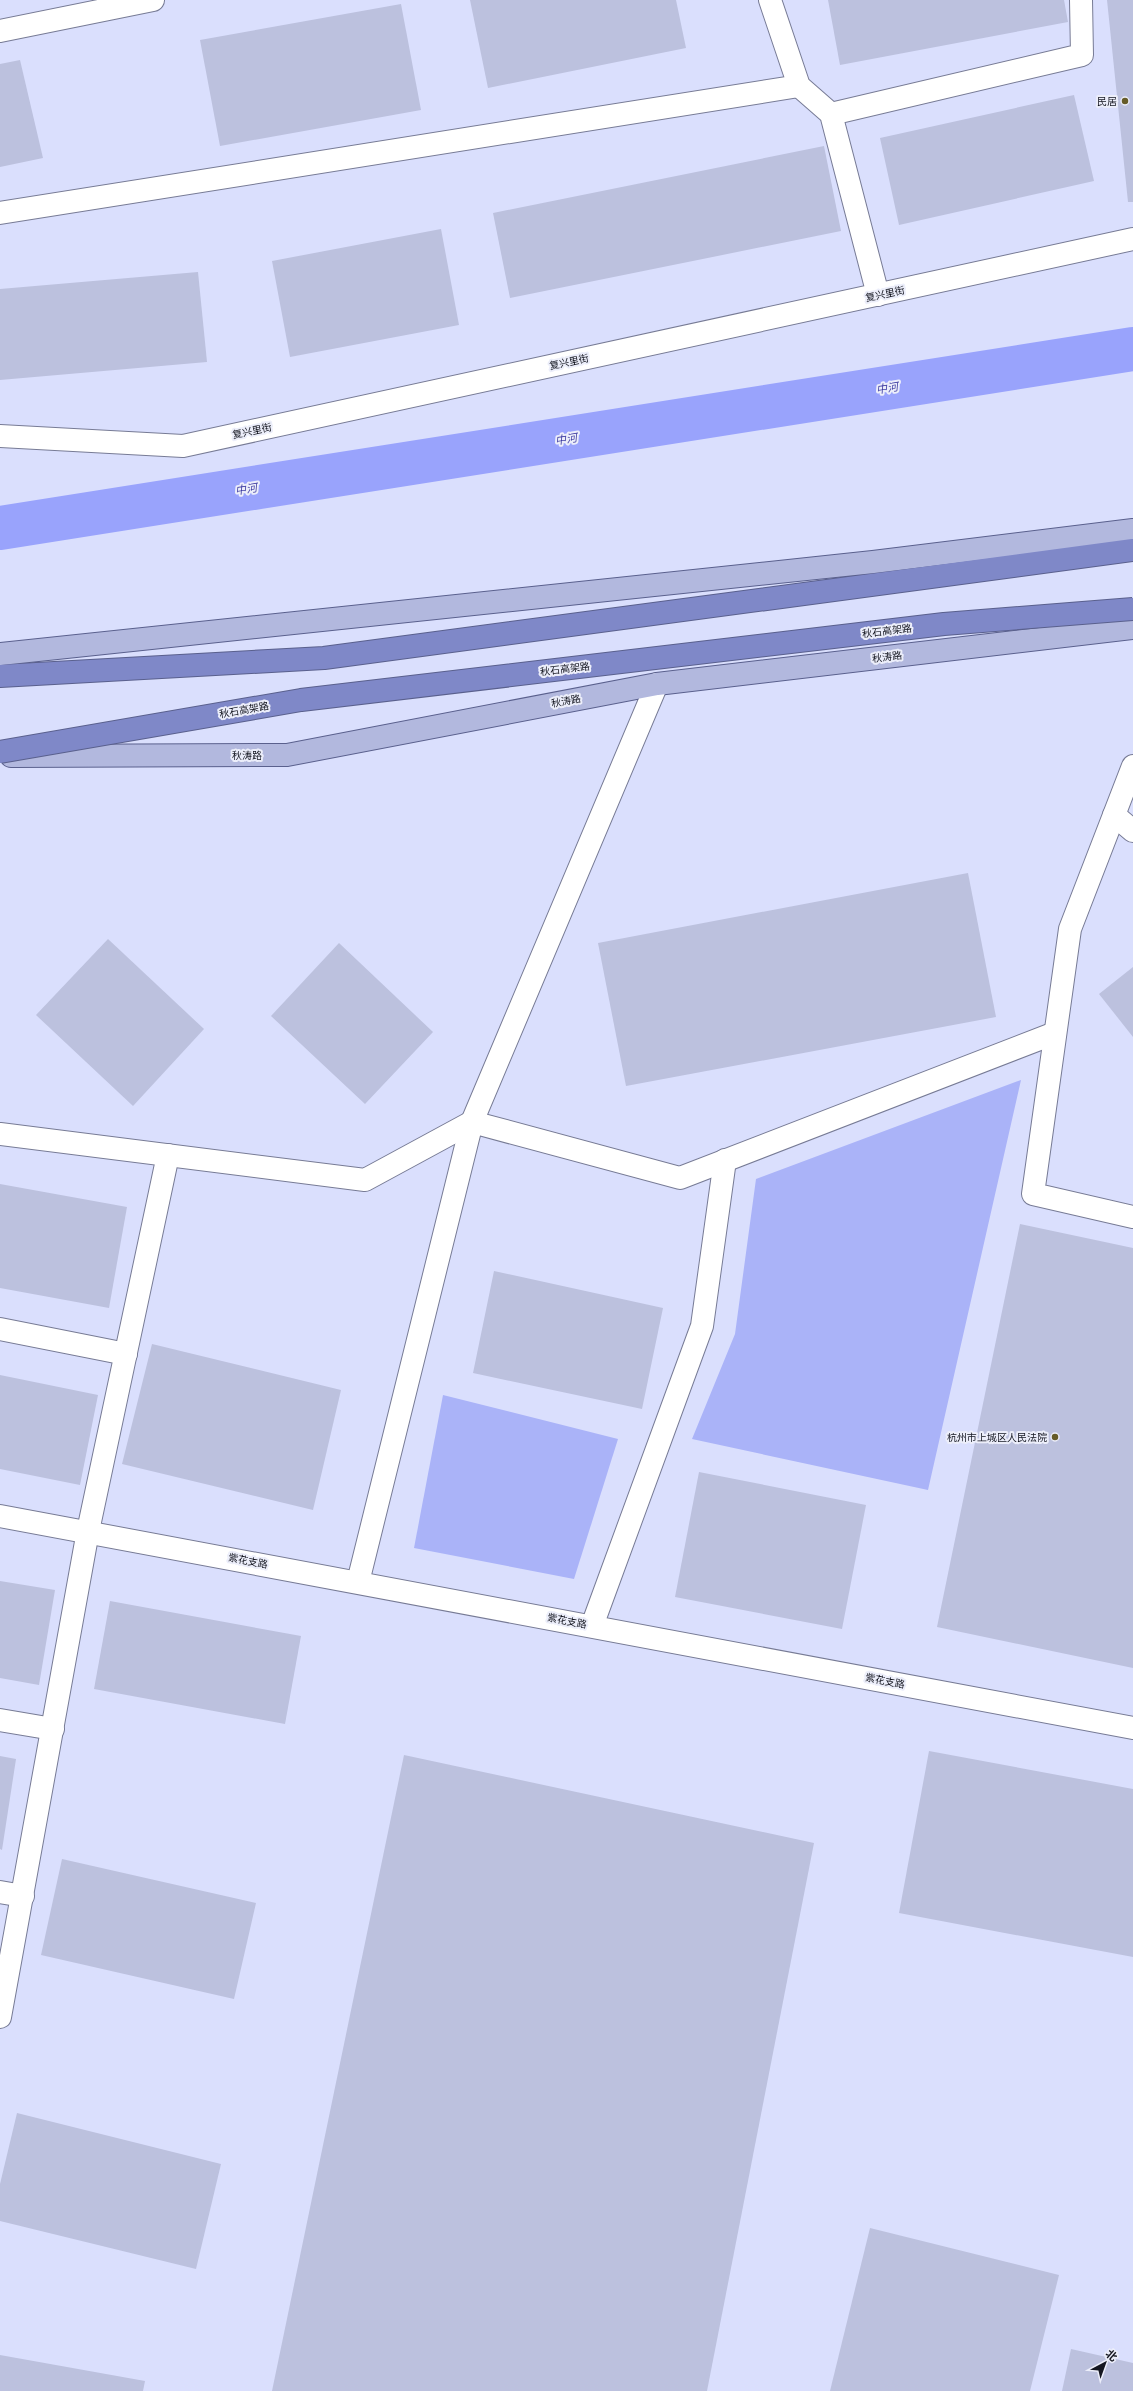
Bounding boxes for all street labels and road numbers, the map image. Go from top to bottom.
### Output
street label: 复兴里街 [864,283,906,305]
street label: 复兴里街 [548,351,590,373]
street label: 复兴里街 [231,420,273,442]
street label: 秋石高架路 [861,621,913,641]
street label: 秋涛路 [871,648,903,666]
street label: 秋石高架路 [539,659,591,679]
street label: 秋涛路 [550,691,582,711]
street label: 秋石高架路 [218,698,270,722]
street label: 秋涛路 [232,748,262,763]
street label: 紫花支路 [227,1550,269,1572]
street label: 紫花支路 [546,1610,588,1632]
street label: 紫花支路 [864,1670,906,1692]

